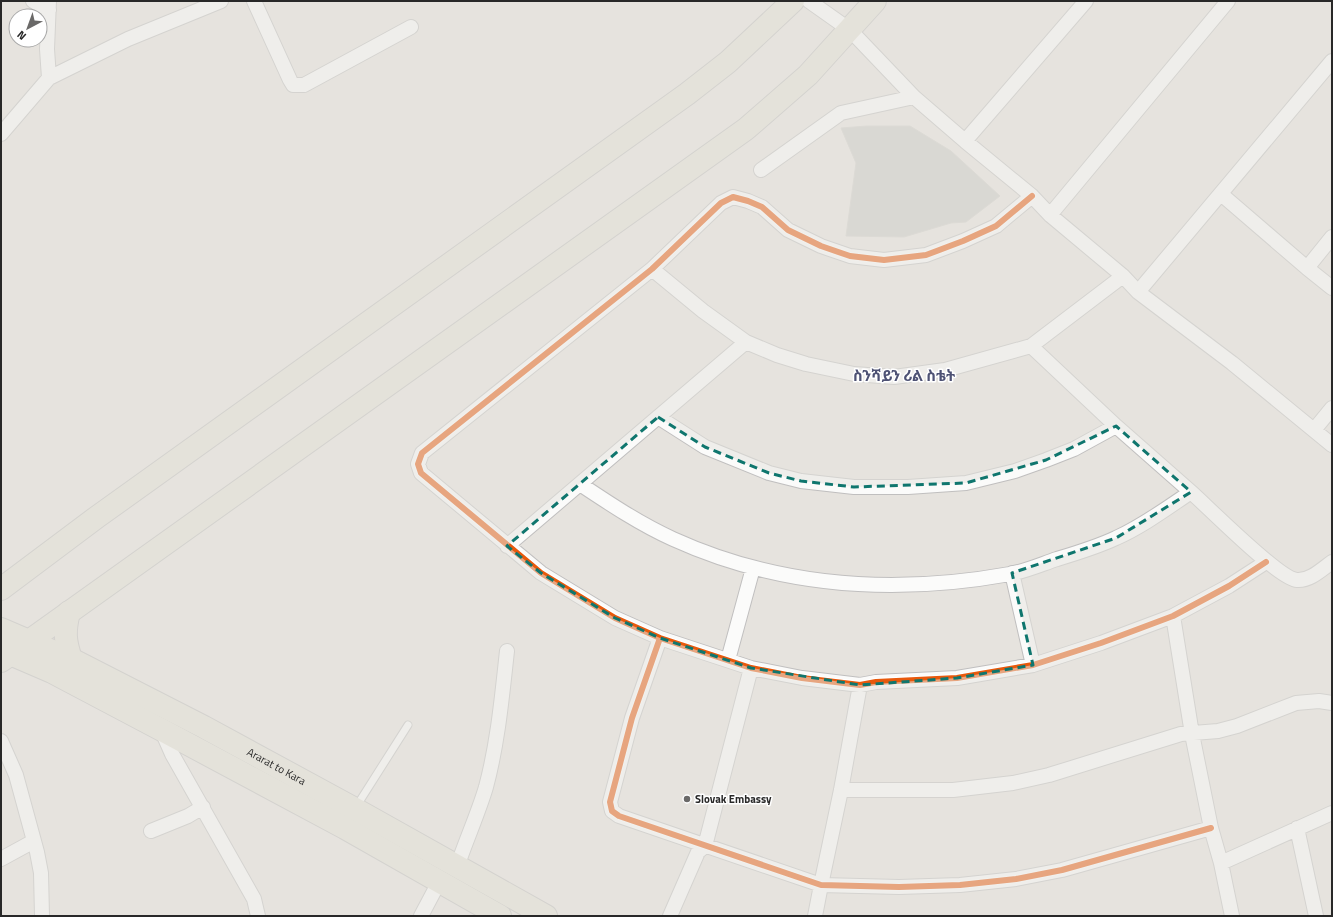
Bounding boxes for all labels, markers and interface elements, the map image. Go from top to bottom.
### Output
north arrow [8,8,48,48]
text: N [13,27,30,44]
district label: ስንሻይን ሪል ስቴት [853,364,956,387]
street label: Ararat to Kara [244,744,309,789]
place label: Slovak Embassy [695,791,772,807]
marker: Slovak Embassy [682,794,692,804]

